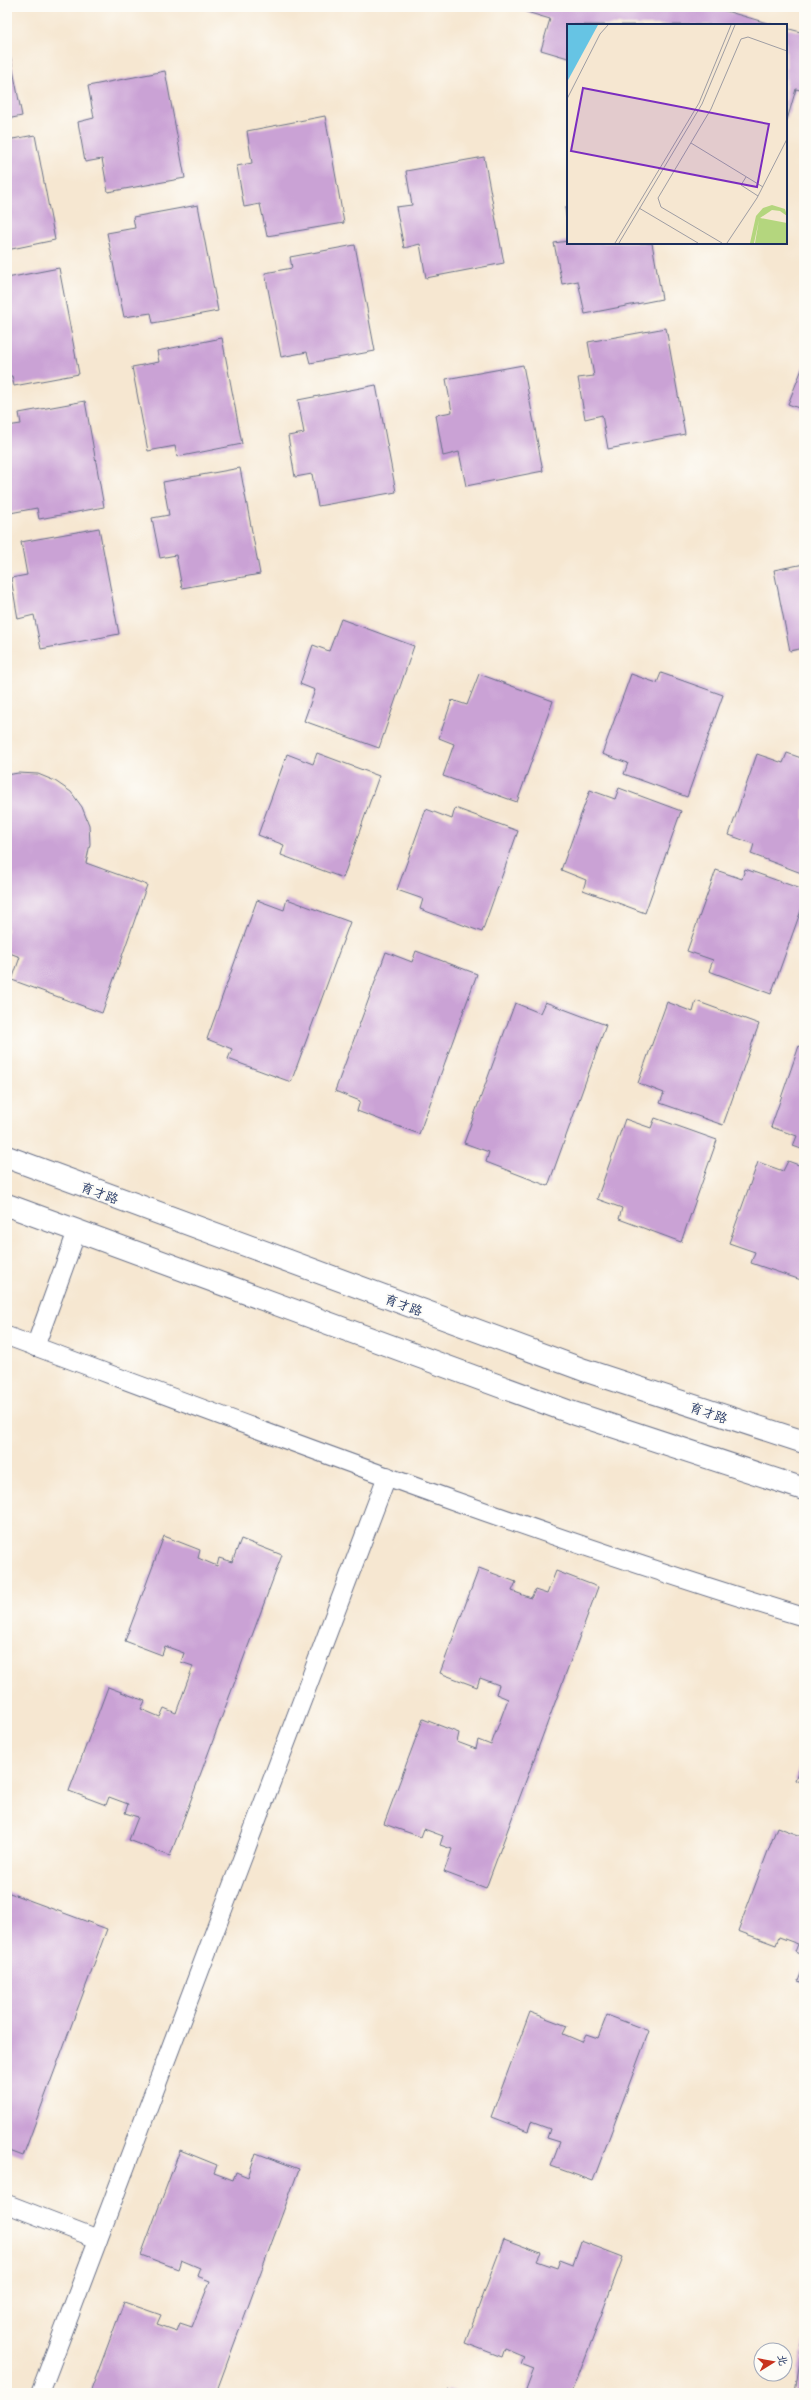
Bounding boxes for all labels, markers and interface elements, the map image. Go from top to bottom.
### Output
inset map [567,24,787,244]
street label: 育才路 [78,1176,122,1208]
street label: 育才路 [382,1288,426,1320]
street label: 育才路 [687,1397,731,1427]
north arrow [753,2342,793,2382]
text: 北 [774,2353,793,2367]

